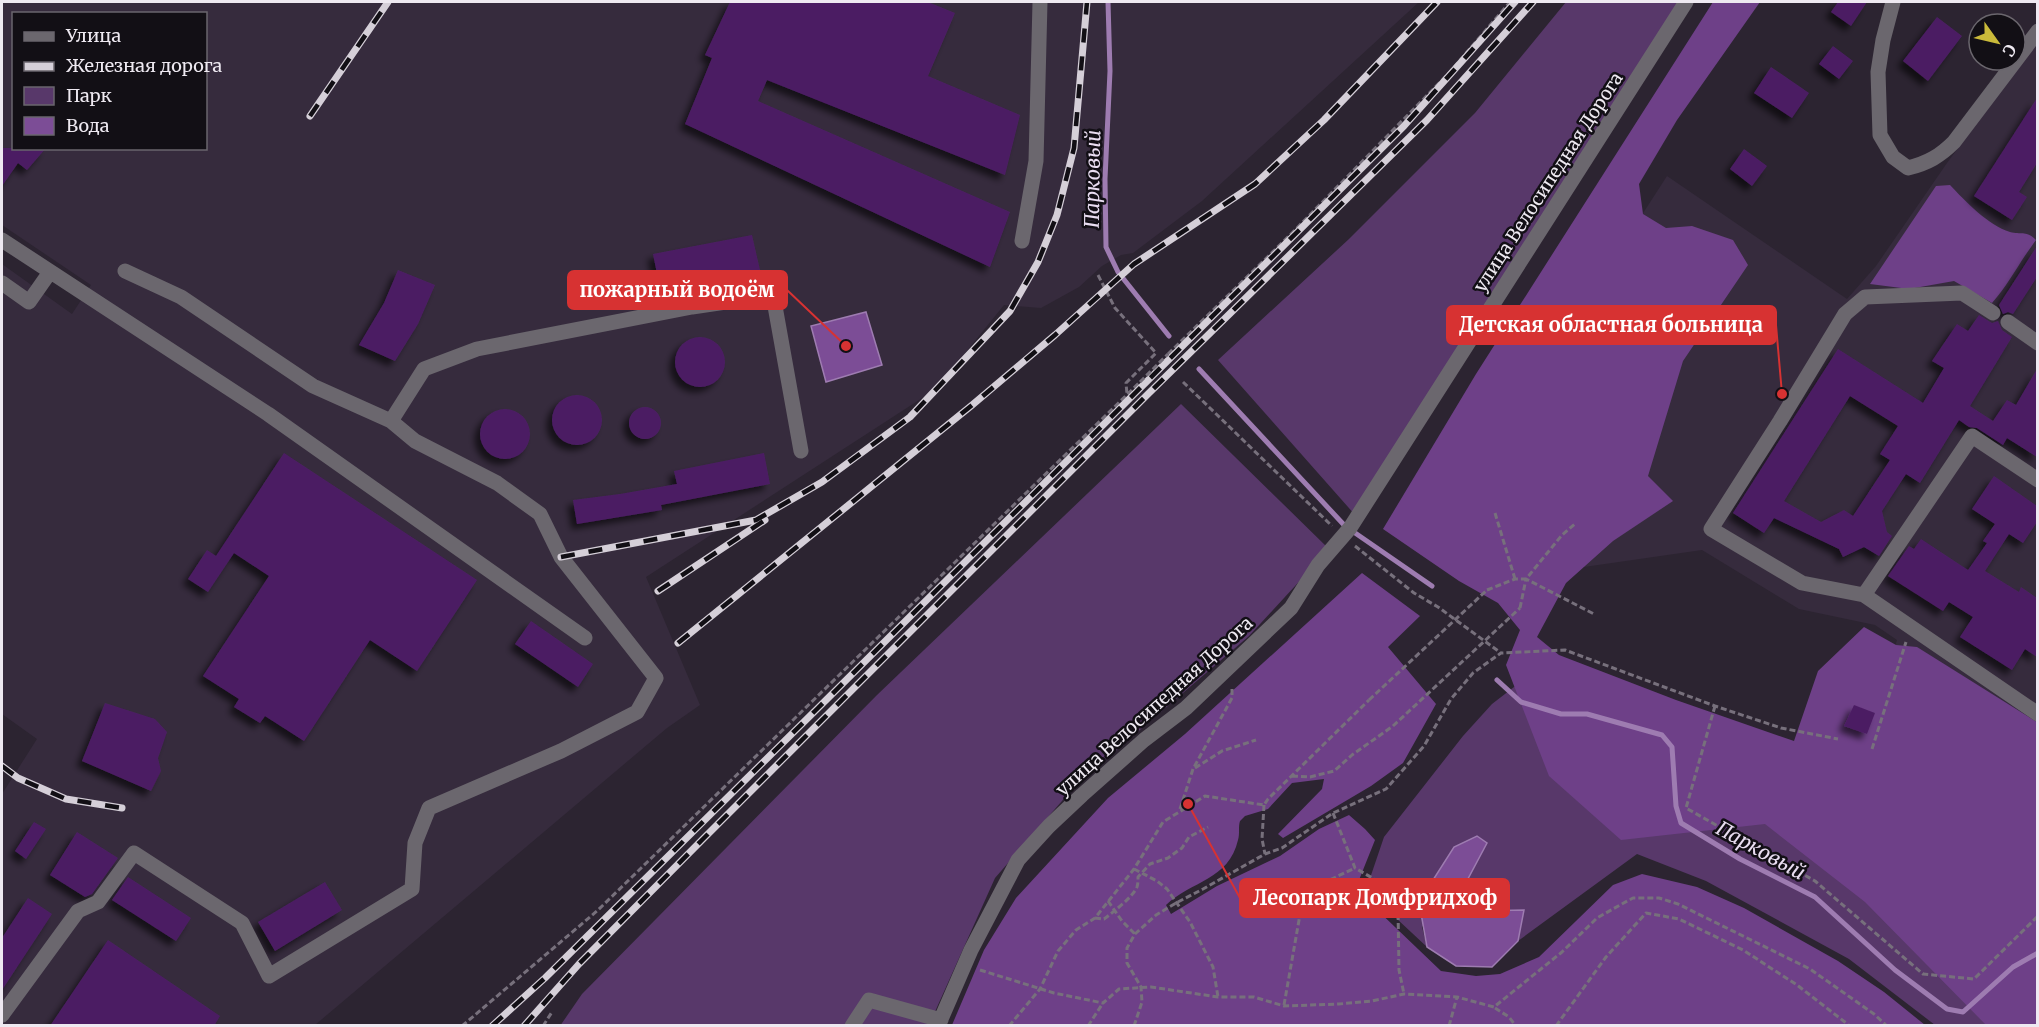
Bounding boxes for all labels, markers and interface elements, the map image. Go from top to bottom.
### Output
legend [12,12,207,150]
north arrow [1967,12,2027,72]
text: Улица [65,24,121,47]
text: С [1998,40,2021,60]
text: Железная дорога [66,54,223,77]
street label: улица Велосипедная Дорога [1468,67,1628,296]
text: Парк [66,84,112,107]
text: Вода [66,114,110,137]
water label: Парковый [1079,130,1105,228]
callout: пожарный водоём [568,271,787,309]
text: пожарный водоём [579,277,775,302]
callout: Детская областная больница [1447,306,1776,344]
text: Детская областная больница [1459,312,1763,337]
street label: улица Велосипедная Дорога [1051,611,1258,801]
water label: Парковый [1712,815,1810,885]
callout: Лесопарк Домфридхоф [1240,879,1509,917]
text: Лесопарк Домфридхоф [1253,885,1497,910]

